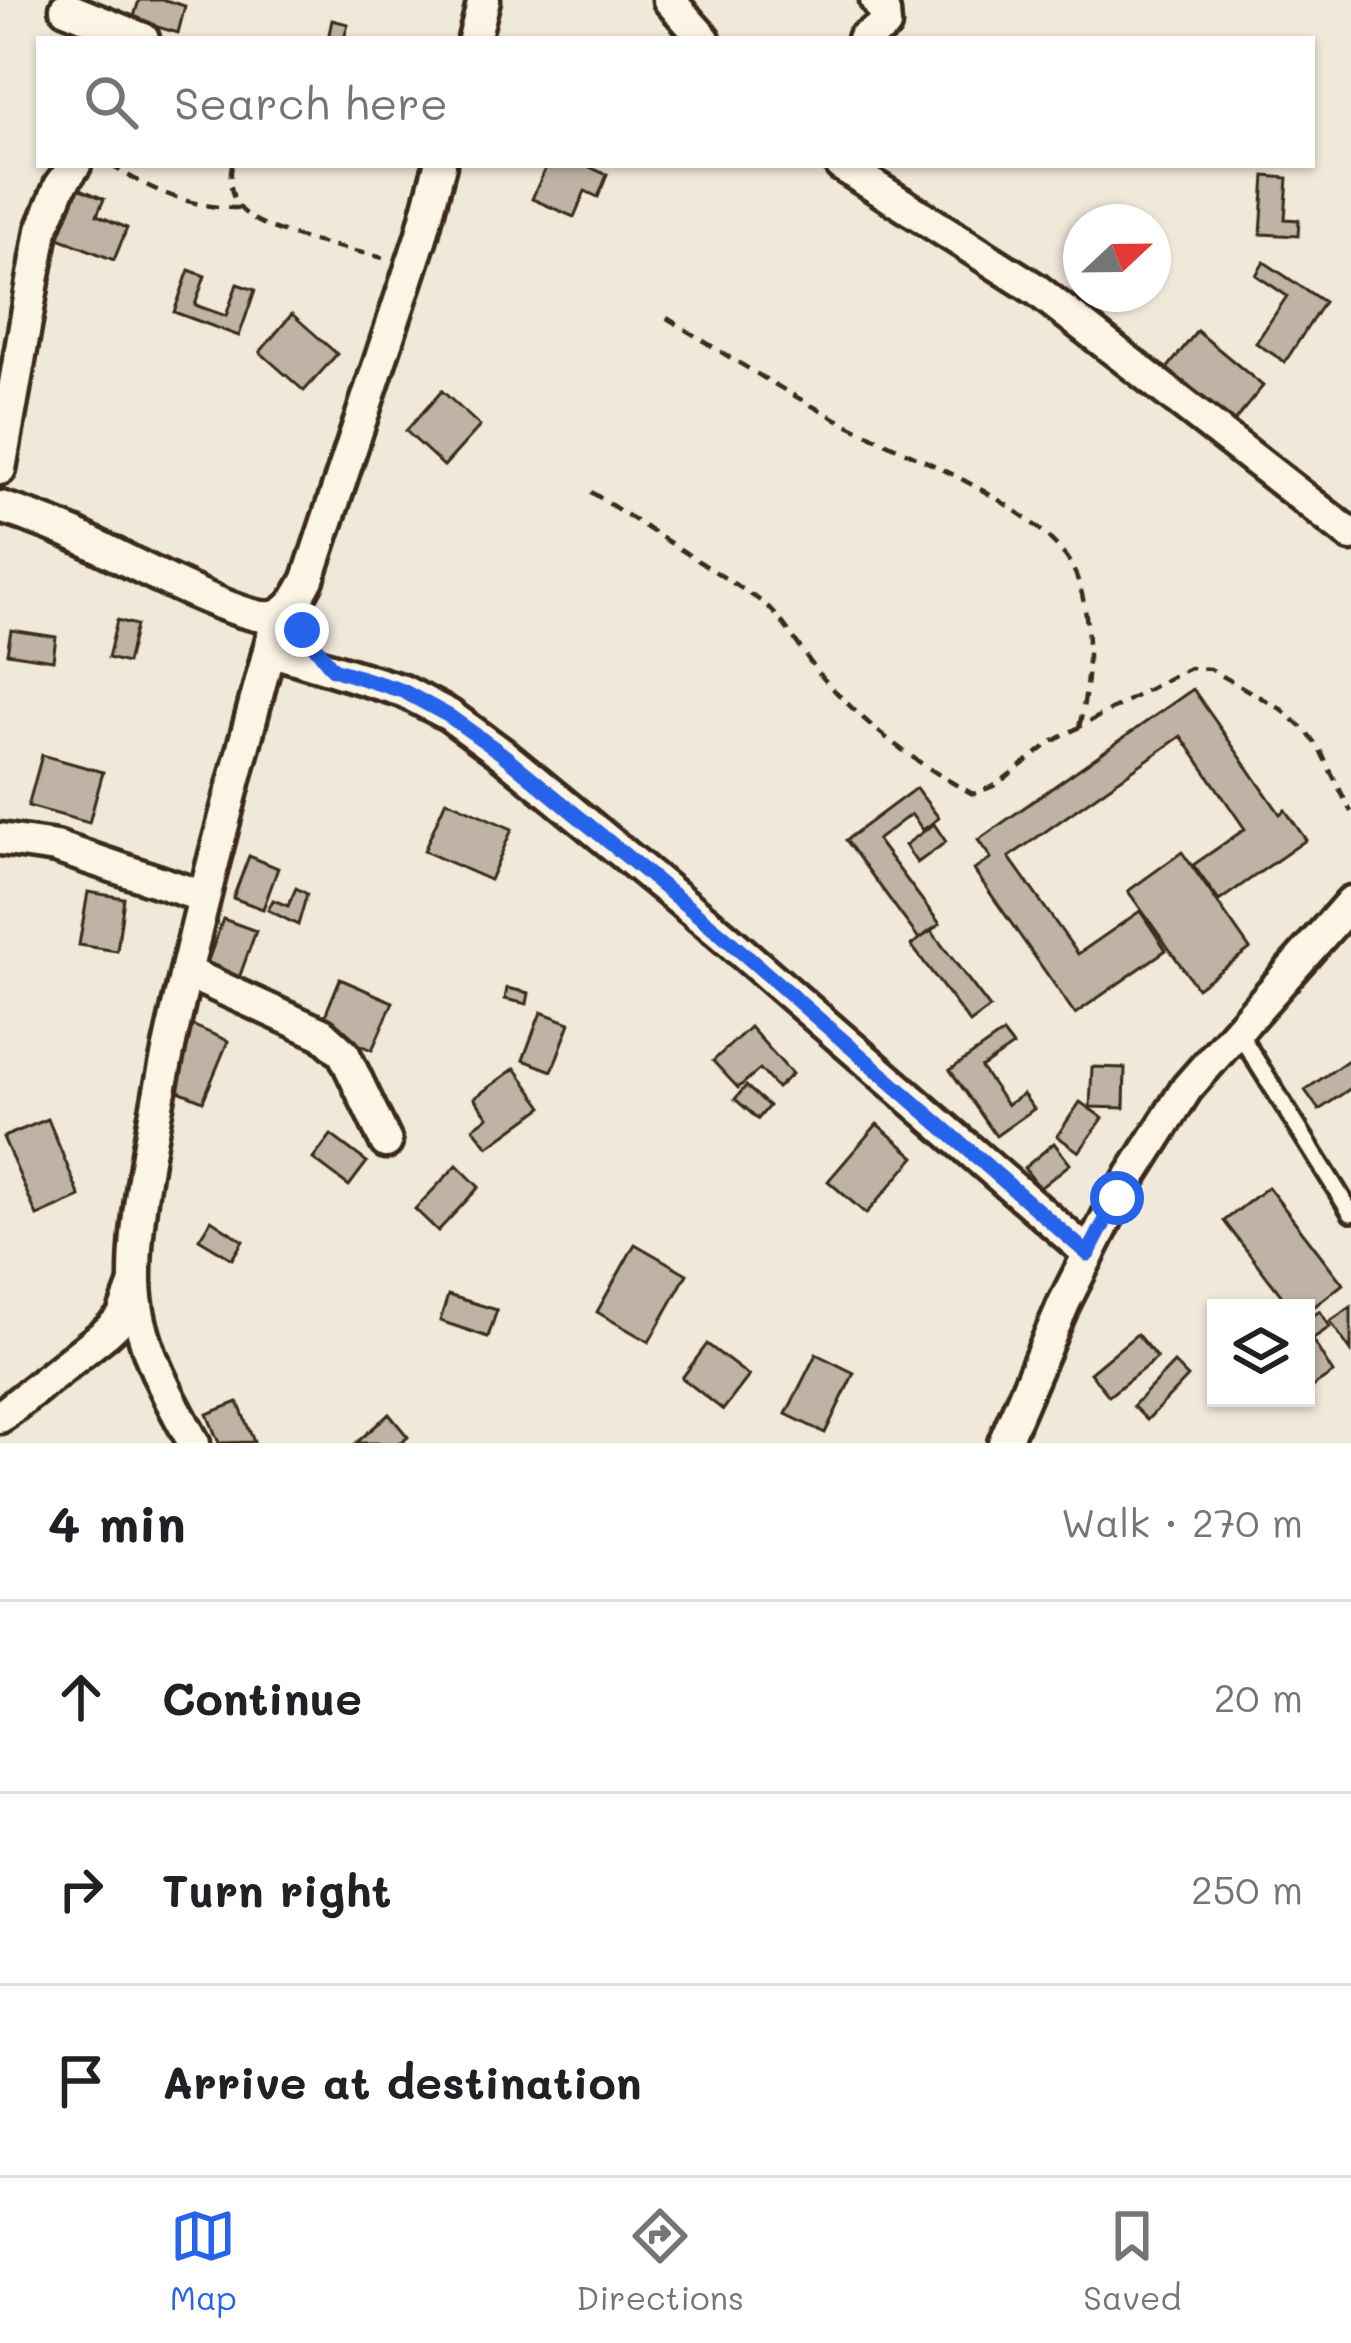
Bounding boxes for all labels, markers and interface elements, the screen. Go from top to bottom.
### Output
search box [36,36,1315,168]
icon: search [78,69,144,135]
text: Search here [174,73,448,131]
north arrow [1063,204,1171,312]
route end [275,603,329,657]
route start [1090,1171,1144,1225]
map controls [1207,1299,1315,1407]
button: layers [1207,1299,1315,1407]
text: 4 min [48,1488,186,1555]
text: Walk · 270 m [1061,1496,1303,1547]
icon: ahead [48,1664,114,1730]
text: Continue [162,1668,362,1726]
text: 20 m [1214,1671,1303,1722]
icon: right [48,1856,114,1922]
text: Turn right [162,1860,391,1918]
text: 250 m [1191,1863,1303,1914]
icon: arrive [48,2048,114,2114]
text: Arrive at destination [162,2052,642,2110]
tab: Map [170,2203,237,2318]
tab: Directions [576,2203,744,2318]
tab: Saved [1083,2203,1181,2318]

